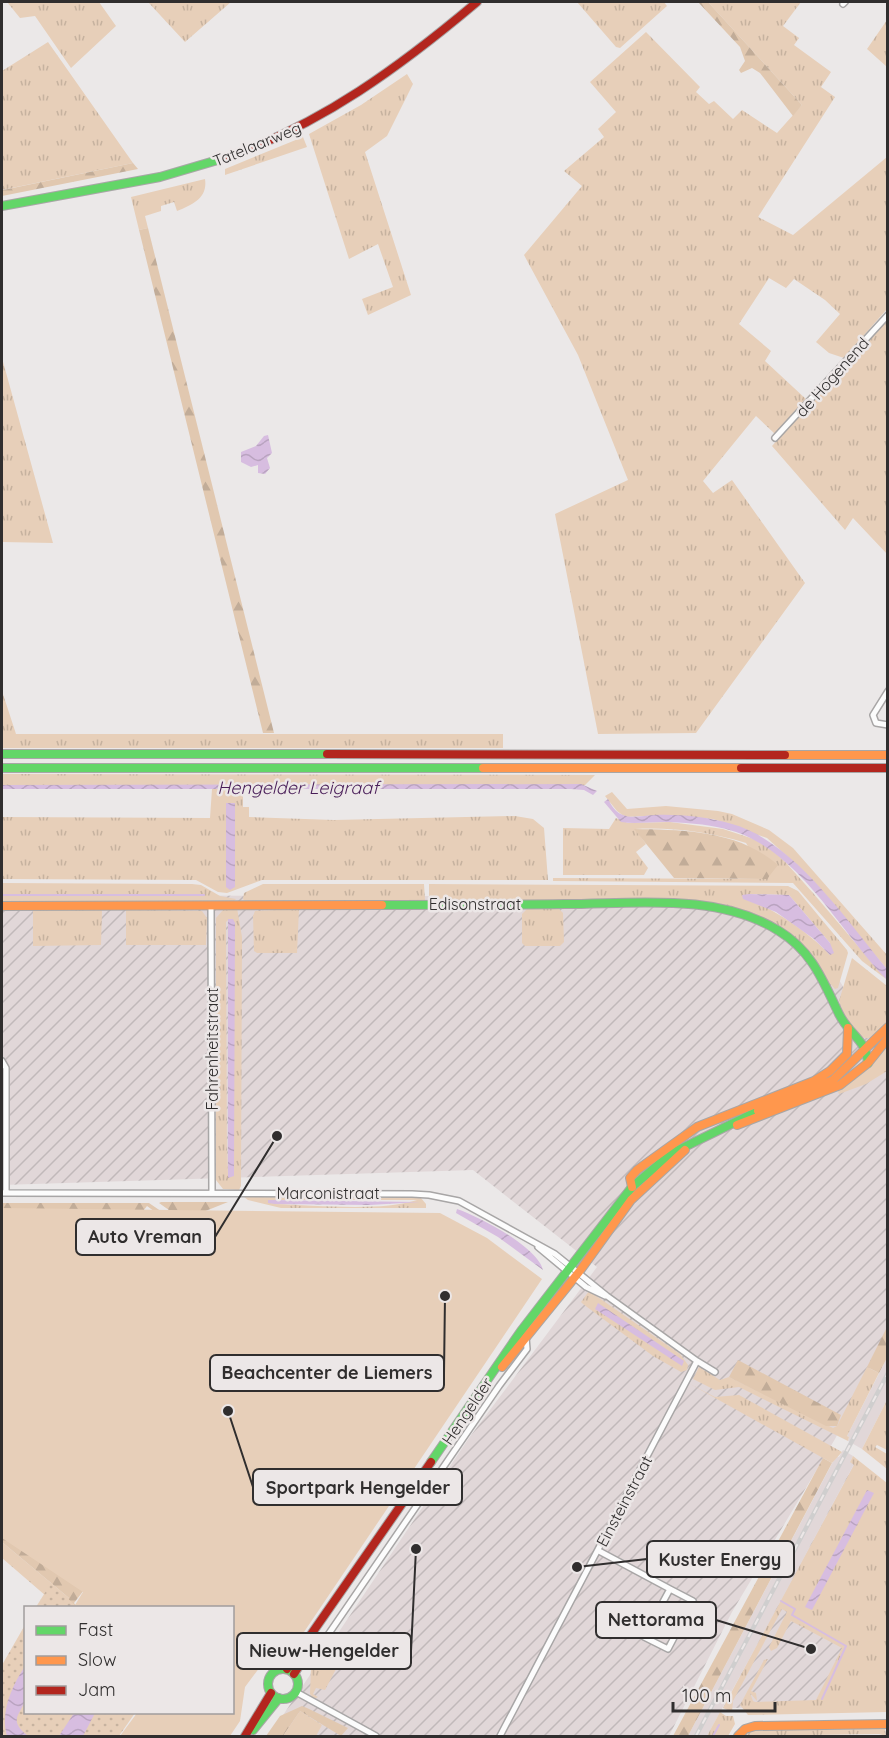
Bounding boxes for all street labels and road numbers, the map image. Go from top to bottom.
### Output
street label: Tatelaarweg [210,117,304,171]
street label: de Hogenend [791,333,873,421]
street label: Edisonstraat [429,894,521,914]
street label: Fahrenheitstraat [202,988,222,1110]
street label: Marconistraat [276,1183,380,1203]
street label: Hengelder [437,1374,497,1448]
street label: Einsteinstraat [592,1452,656,1550]

